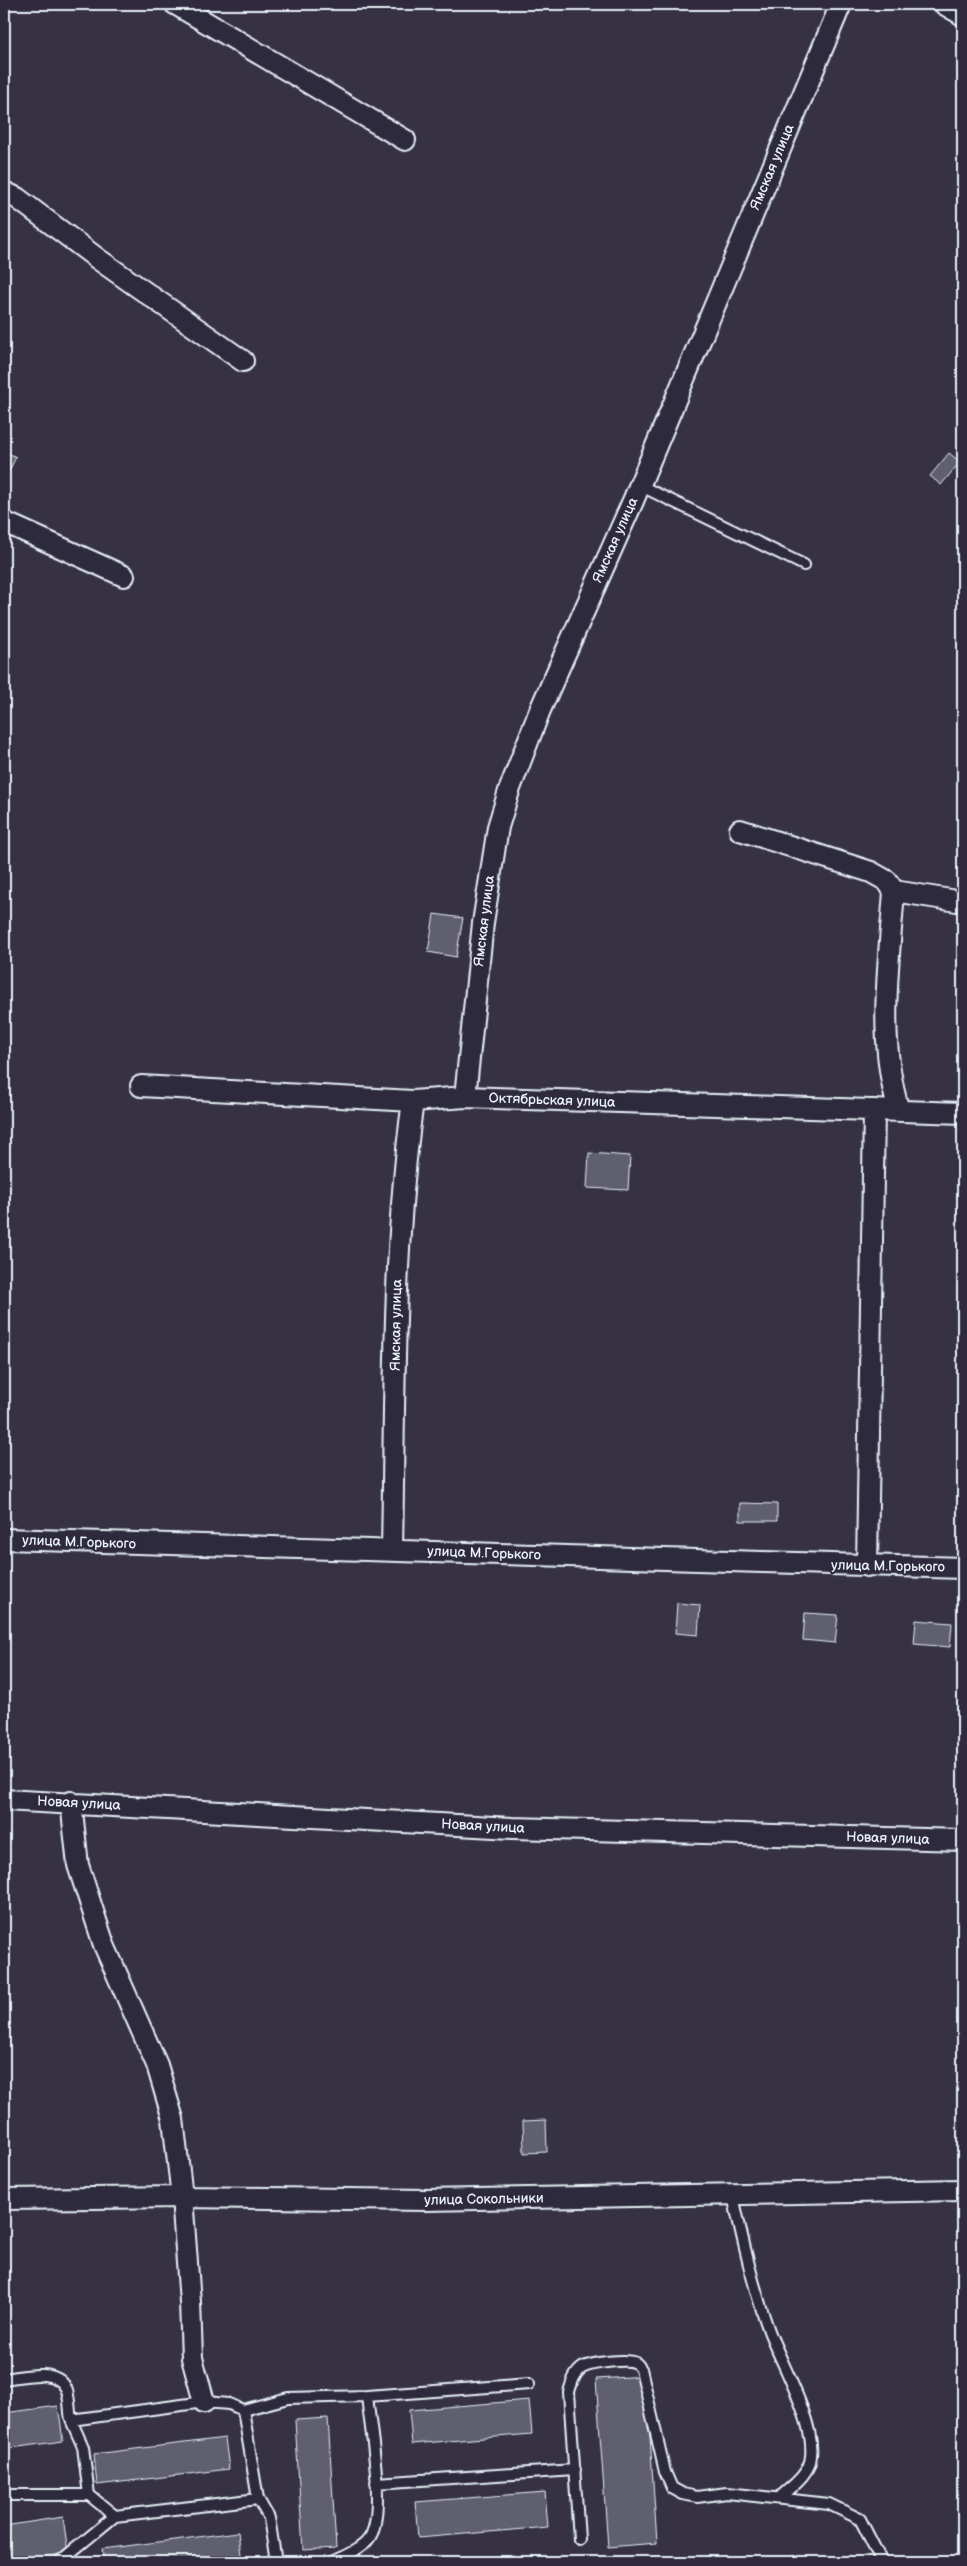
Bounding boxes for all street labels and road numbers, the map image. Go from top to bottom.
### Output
street label: Ямская улица [746,121,798,213]
street label: Ямская улица [589,494,642,585]
street label: Ямская улица [470,874,498,968]
street label: Октябрьская улица [488,1089,616,1111]
street label: Ямская улица [387,1278,405,1371]
street label: улица М.Горького [22,1532,136,1552]
street label: улица М.Горького [427,1543,541,1563]
street label: улица М.Горького [831,1557,945,1575]
street label: Новая улица [37,1792,122,1814]
street label: Новая улица [441,1815,526,1837]
street label: Новая улица [846,1828,931,1848]
street label: улица Сокольники [424,2189,544,2209]

